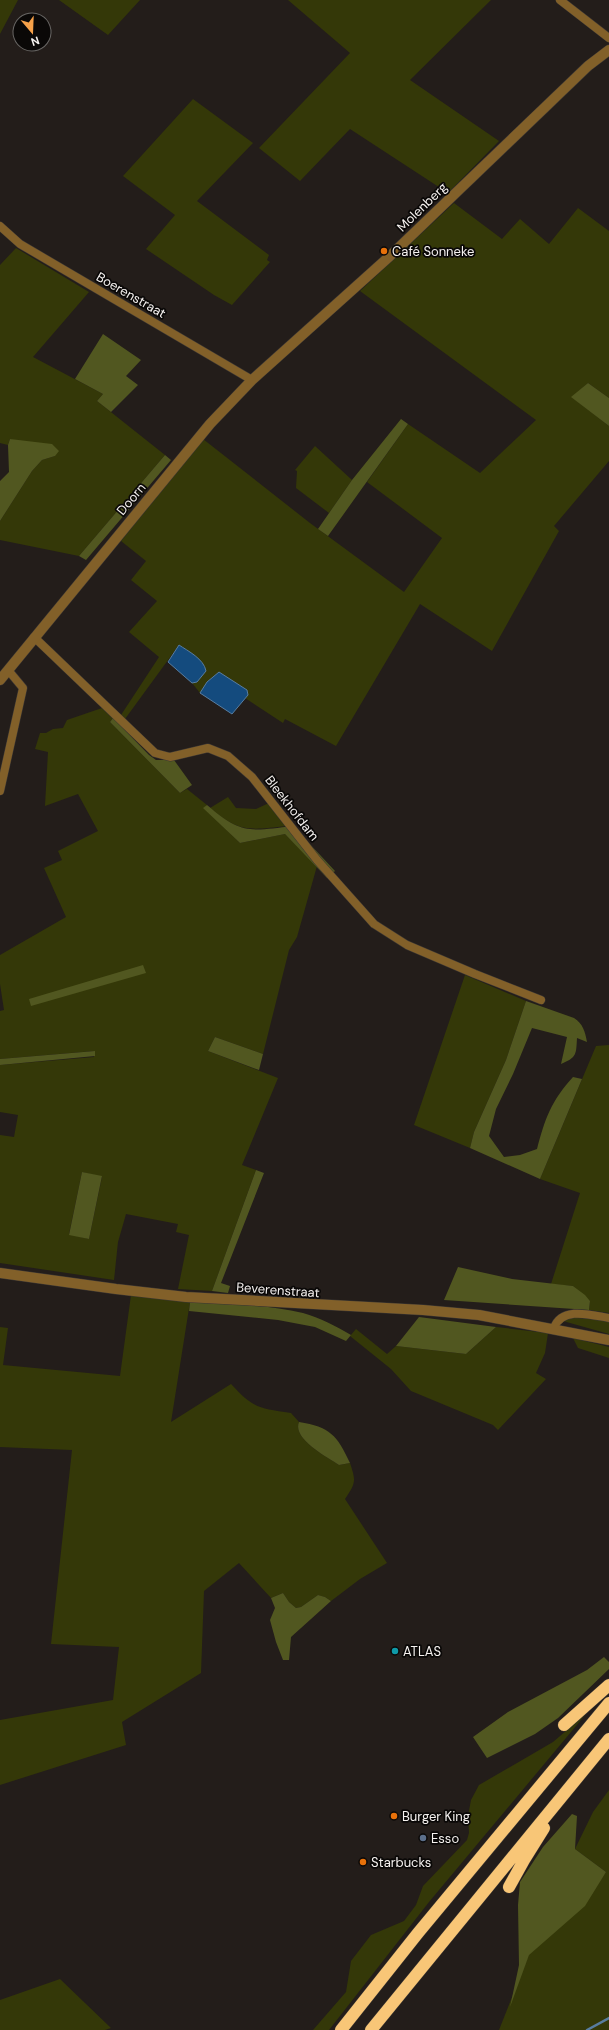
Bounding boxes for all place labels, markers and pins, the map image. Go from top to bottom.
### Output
place label: Café Sonneke [392,243,474,260]
marker: Café Sonneke [379,246,389,256]
place label: ATLAS [403,1643,441,1660]
marker: ATLAS [390,1646,400,1656]
place label: Burger King [402,1808,470,1825]
marker: Burger King [389,1811,399,1821]
place label: Esso [431,1830,459,1847]
marker: Esso [418,1833,428,1843]
place label: Starbucks [371,1854,431,1871]
marker: Starbucks [358,1857,368,1867]

